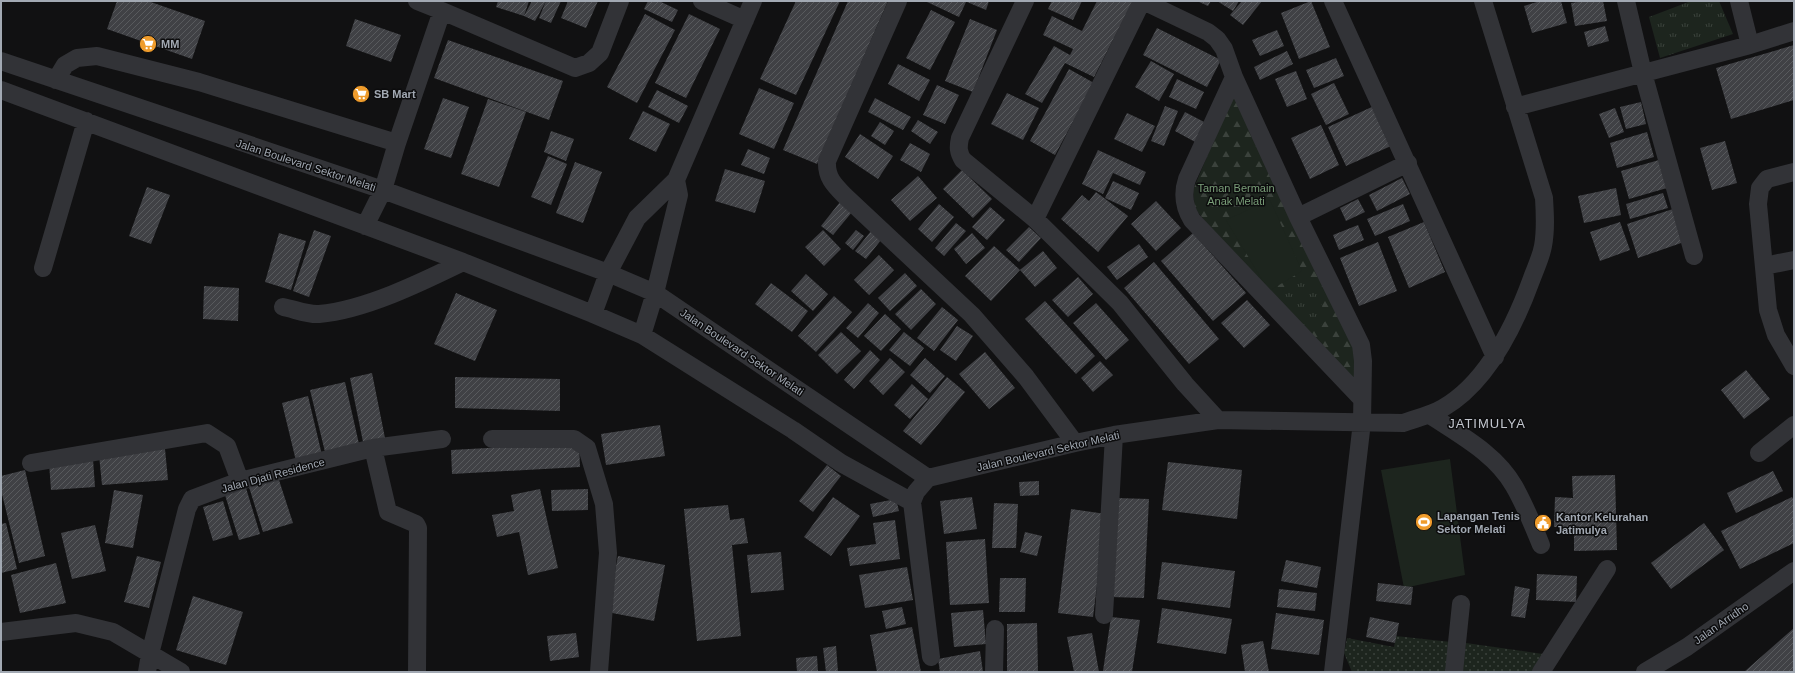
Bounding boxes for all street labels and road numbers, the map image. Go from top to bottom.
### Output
street label: Jalan Boulevard Sektor Melati [235,137,377,193]
street label: Jalan Boulevard Sektor Melati [678,306,806,398]
street label: Jalan Boulevard Sektor Melati [975,429,1121,473]
street label: Jalan Djati Residence [220,455,326,495]
street label: Jalan Arridho [1691,600,1751,646]

